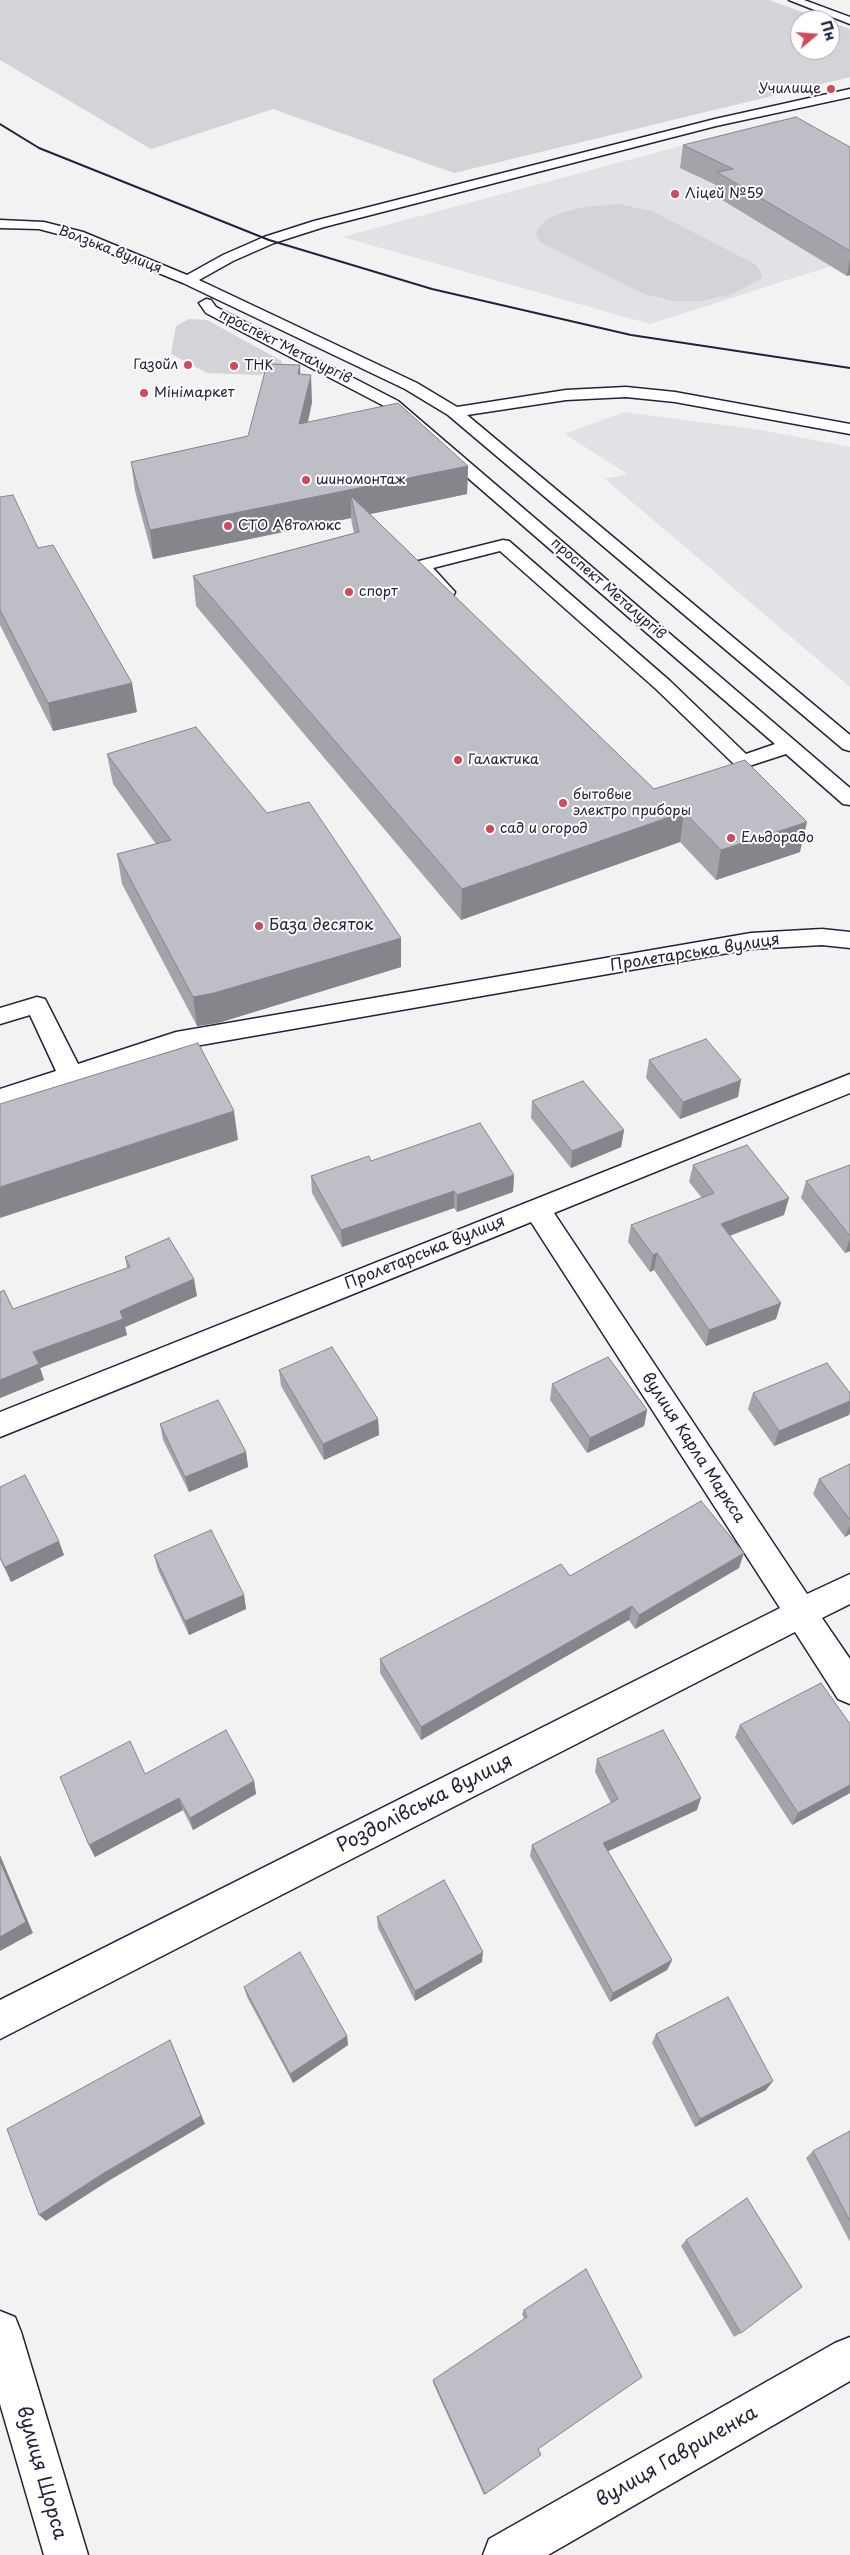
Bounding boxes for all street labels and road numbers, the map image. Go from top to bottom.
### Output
street label: Волзька вулиця [56,223,164,277]
street label: проспект Металургів [216,306,354,388]
street label: проспект Металургів [547,535,669,643]
street label: Пролетарська вулиця [609,930,781,976]
street label: Пролетарська вулиця [342,1212,508,1294]
street label: вулиця Карла Маркса [637,1369,749,1527]
street label: Роздолівська вулиця [333,1750,517,1858]
street label: вулиця Гавриленка [593,2402,761,2512]
street label: вулиця Щорса [11,2404,71,2542]

